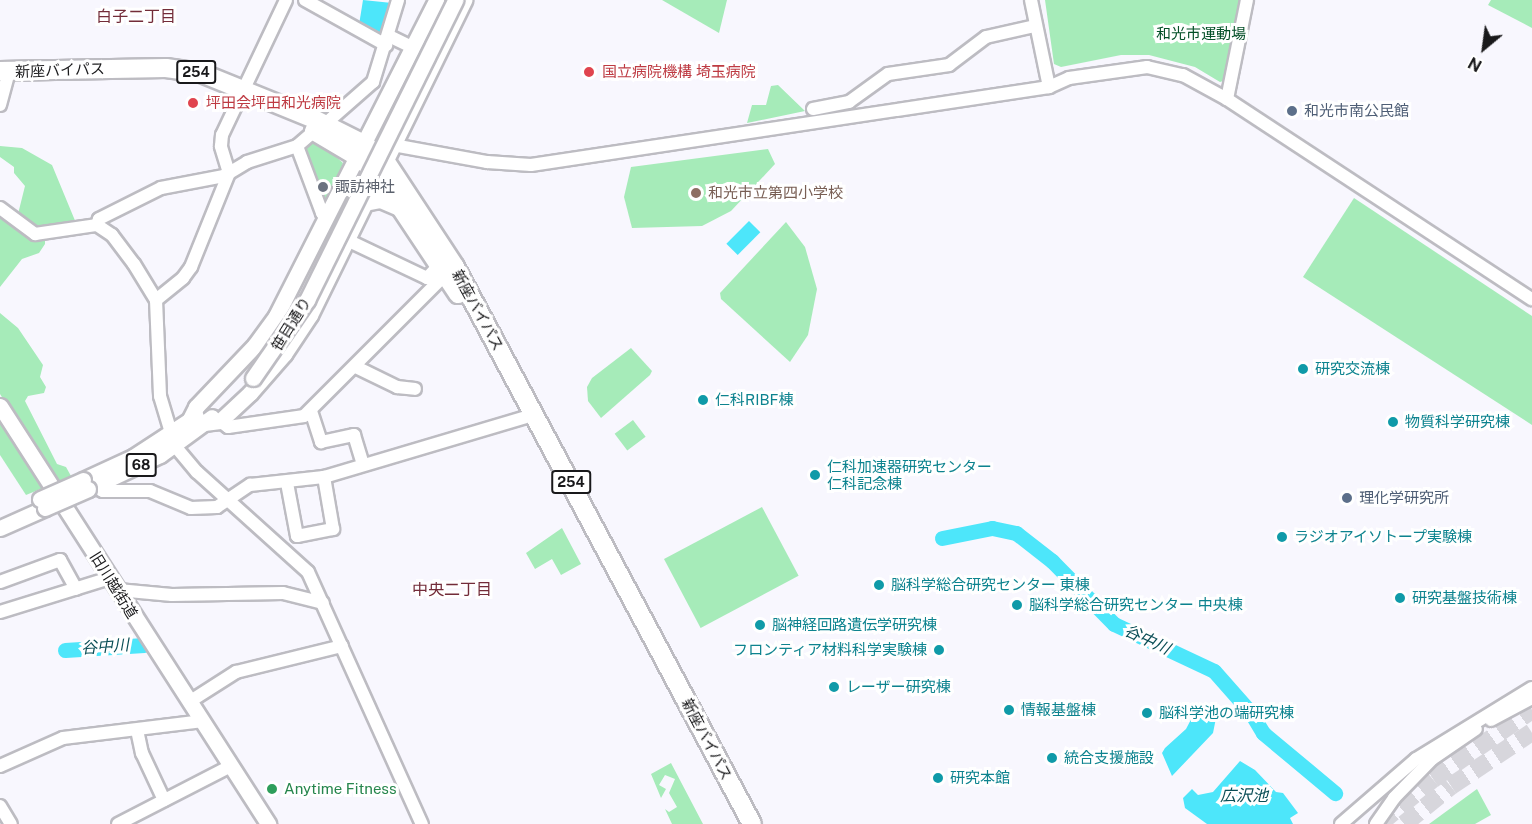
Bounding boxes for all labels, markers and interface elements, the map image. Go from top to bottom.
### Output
district label: 白子二丁目 [96,7,176,27]
north arrow [1454,18,1514,78]
park label: 和光市運動場 [1156,25,1246,43]
text: N [1465,53,1485,76]
street label: 新座バイパス [15,59,105,81]
road number: 254 [175,61,217,83]
marker: 国立病院機構 埼玉病院 [580,63,598,81]
place label: 国立病院機構 埼玉病院 [602,63,756,81]
marker: 坪田会坪田和光病院 [184,94,202,112]
place label: 坪田会坪田和光病院 [206,94,341,112]
place label: 和光市南公民館 [1304,102,1409,120]
marker: 和光市南公民館 [1285,104,1299,118]
place label: 諏訪神社 [335,178,395,196]
marker: 諏訪神社 [316,180,330,194]
place label: 和光市立第四小学校 [708,184,843,202]
marker: 和光市立第四小学校 [689,186,703,200]
street label: 新座バイパス [448,266,508,354]
street label: 笹目通り [267,294,315,354]
place label: 研究交流棟 [1315,360,1390,378]
marker: 研究交流棟 [1296,362,1310,376]
place label: 仁科RIBF棟 [715,391,793,409]
marker: 仁科RIBF棟 [696,393,710,407]
place label: 物質科学研究棟 [1405,413,1510,431]
marker: 物質科学研究棟 [1386,415,1400,429]
road number: 68 [124,454,158,476]
place label: 仁科加速器研究センター 仁科記念棟 [827,457,992,492]
marker: 仁科加速器研究センター 仁科記念棟 [808,468,822,482]
road number: 254 [550,471,592,493]
place label: 理化学研究所 [1359,489,1449,507]
marker: 理化学研究所 [1340,491,1354,505]
place label: ラジオアイソトープ実験棟 [1294,528,1474,546]
marker: ラジオアイソトープ実験棟 [1275,530,1289,544]
street label: 旧川越街道 [86,548,142,622]
place label: 脳科学総合研究センター 東棟 [891,576,1090,594]
marker: 脳科学総合研究センター 東棟 [872,578,886,592]
district label: 中央二丁目 [412,580,492,600]
place label: 研究基盤技術棟 [1412,589,1517,607]
marker: 研究基盤技術棟 [1393,591,1407,605]
place label: 脳科学総合研究センター 中央棟 [1029,596,1243,614]
marker: 脳科学総合研究センター 中央棟 [1010,598,1024,612]
place label: 脳神経回路遺伝学研究棟 [772,616,937,634]
marker: 脳神経回路遺伝学研究棟 [753,618,767,632]
water label: 谷中川 [1121,621,1173,659]
water label: 谷中川 [80,636,130,658]
place label: フロンティア材料科学実験棟 [732,641,927,659]
marker: フロンティア材料科学実験棟 [932,643,946,657]
place label: レーザー研究棟 [846,678,951,696]
marker: レーザー研究棟 [827,680,841,694]
street label: 新座バイパス [678,695,736,783]
place label: 情報基盤棟 [1021,701,1096,719]
marker: 情報基盤棟 [1002,703,1016,717]
place label: 脳科学池の端研究棟 [1159,704,1294,722]
marker: 脳科学池の端研究棟 [1140,706,1154,720]
place label: 統合支援施設 [1064,749,1154,767]
marker: 統合支援施設 [1045,751,1059,765]
place label: 研究本館 [950,769,1010,787]
marker: 研究本館 [931,771,945,785]
place label: Anytime Fitness [284,780,397,798]
marker: Anytime Fitness [265,782,279,796]
water label: 広沢池 [1220,786,1268,806]

